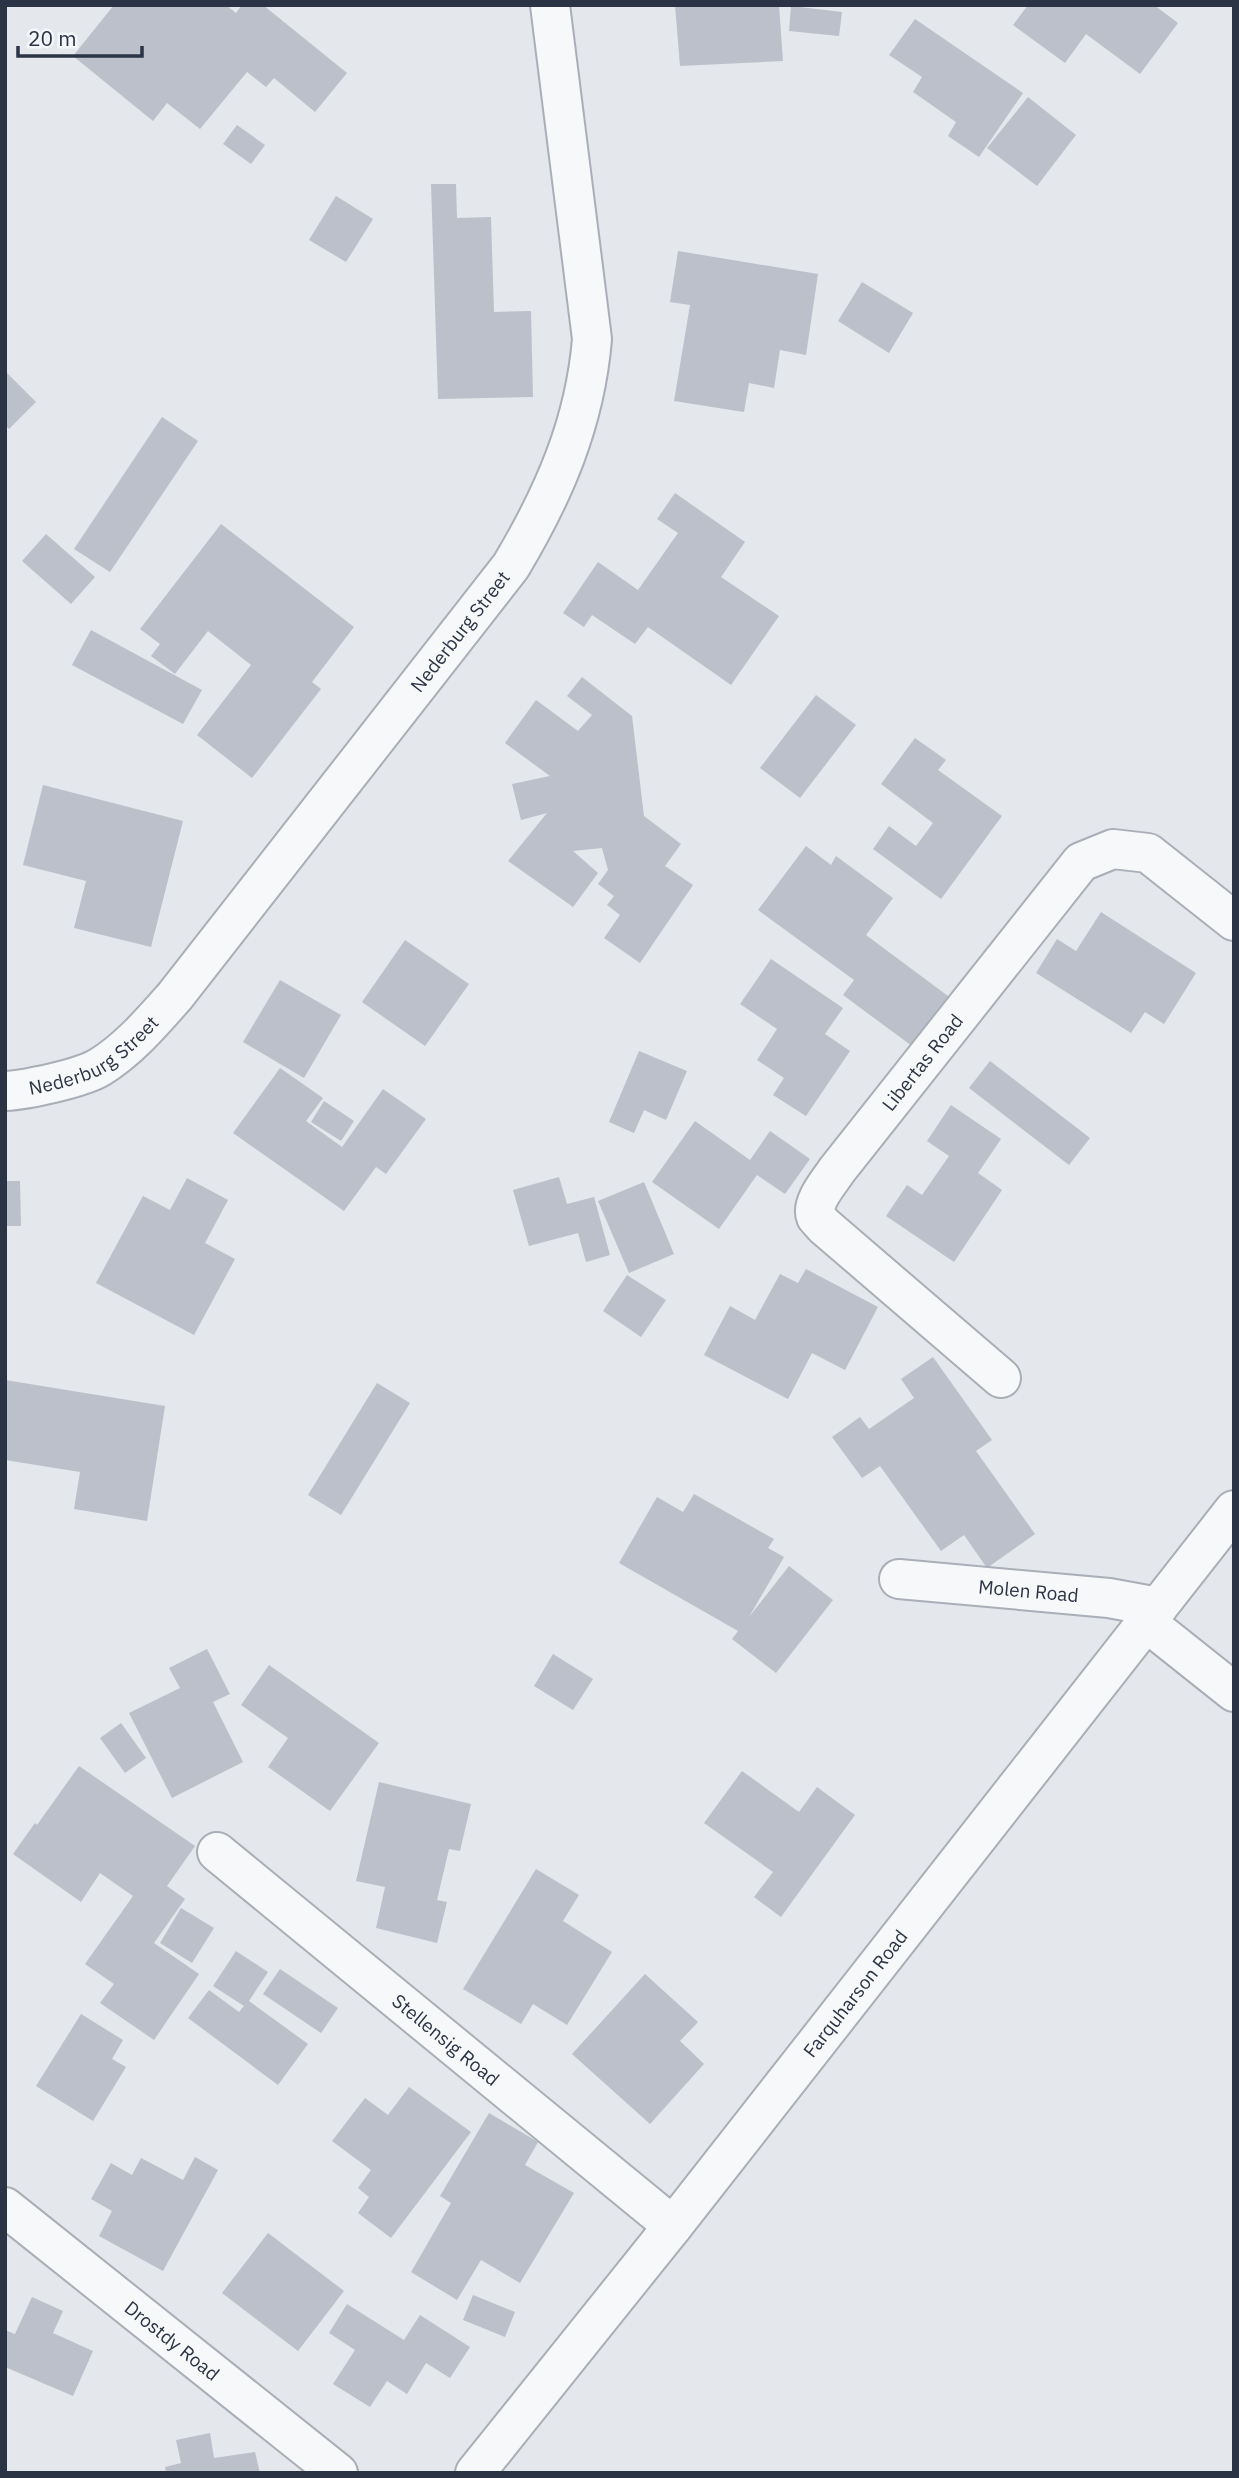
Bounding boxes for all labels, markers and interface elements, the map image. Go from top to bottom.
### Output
scale bar [18,14,142,58]
text: 20 m [28,24,77,52]
street label: Nederburg Street [405,566,515,697]
street label: Libertas Road [877,1009,968,1116]
street label: Nederburg Street [27,1011,164,1100]
street label: Molen Road [977,1574,1080,1607]
street label: Farquharson Road [798,1925,913,2062]
street label: Stellensig Road [387,1989,504,2091]
street label: Drostdy Road [120,2295,225,2386]

